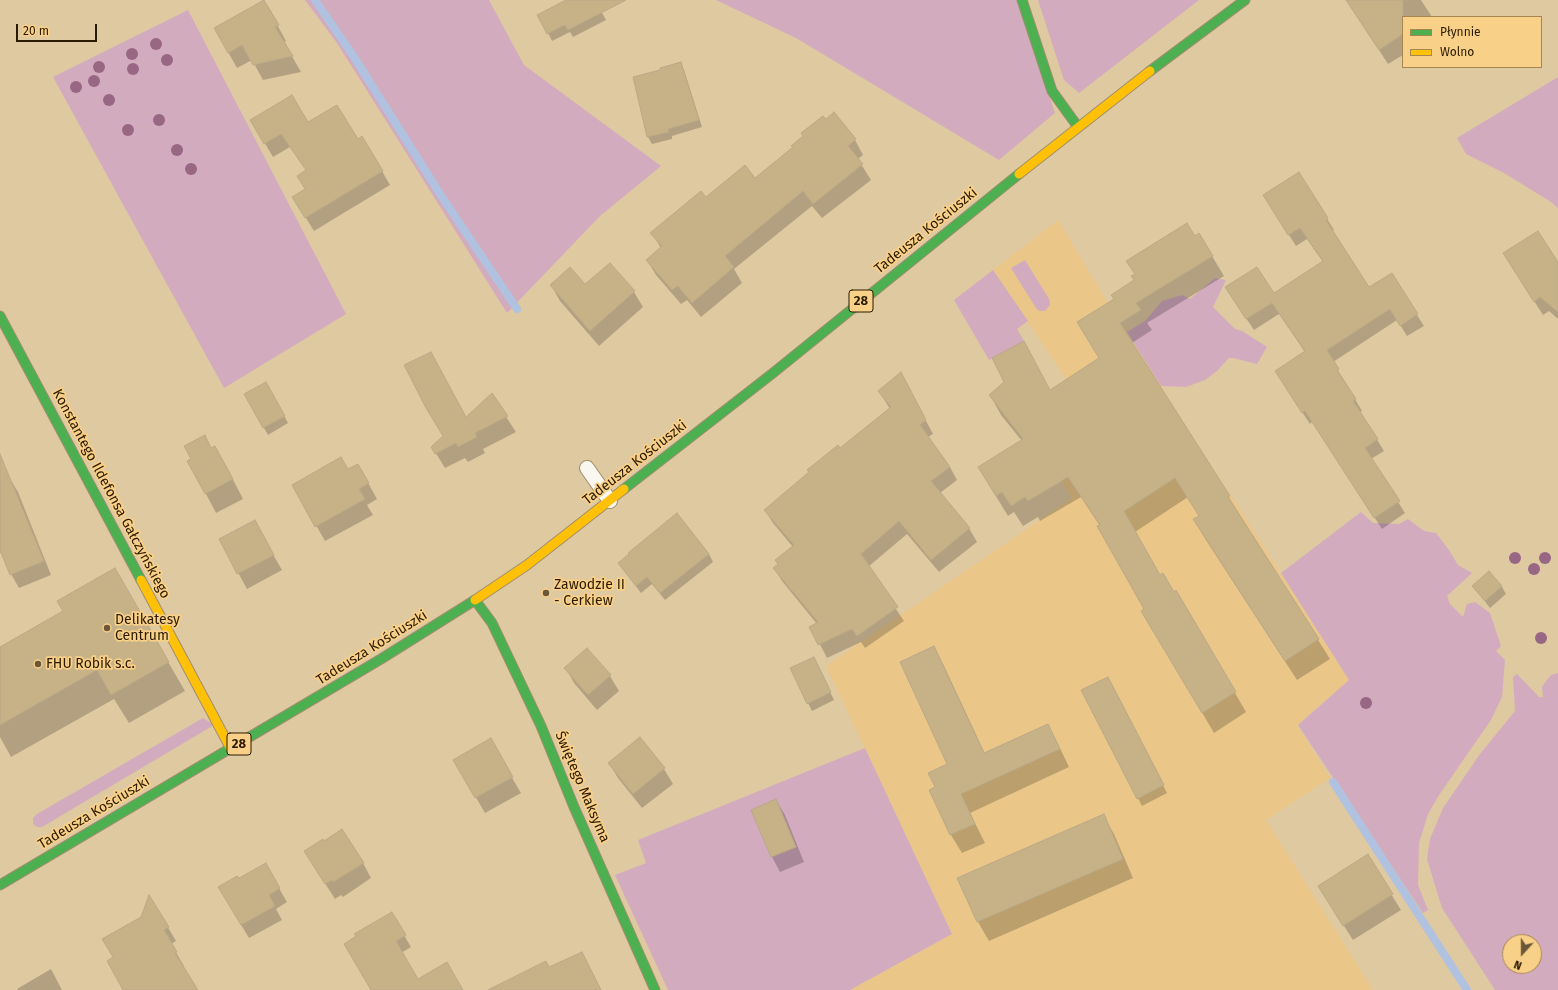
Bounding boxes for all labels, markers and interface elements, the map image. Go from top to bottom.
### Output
scale bar [18,16,99,42]
legend [1402,16,1542,68]
text: 20 m [23,24,49,38]
text: Płynnie [1440,25,1481,39]
text: Wolno [1440,45,1474,59]
street label: Tadeusza Kościuszki [871,184,981,278]
road number: 28 [849,290,873,312]
street label: Konstantego Ildefonsa Gałczyńskiego [48,386,174,602]
street label: Tadeusza Kościuszki [580,417,690,509]
place label: Zawodzie II - Cerkiew [554,577,625,610]
marker: Zawodzie II - Cerkiew [541,588,551,598]
street label: Tadeusza Kościuszki [314,607,430,689]
place label: Delikatesy Centrum [115,612,180,644]
marker: Delikatesy Centrum [102,623,112,633]
place label: FHU Robik s.c. [46,656,135,672]
marker: FHU Robik s.c. [33,659,43,669]
street label: Świętego Maksyma [551,729,613,845]
road number: 28 [227,733,251,755]
street label: Tadeusza Kościuszki [35,773,153,853]
north arrow [1502,934,1542,974]
text: N [1512,957,1524,972]

